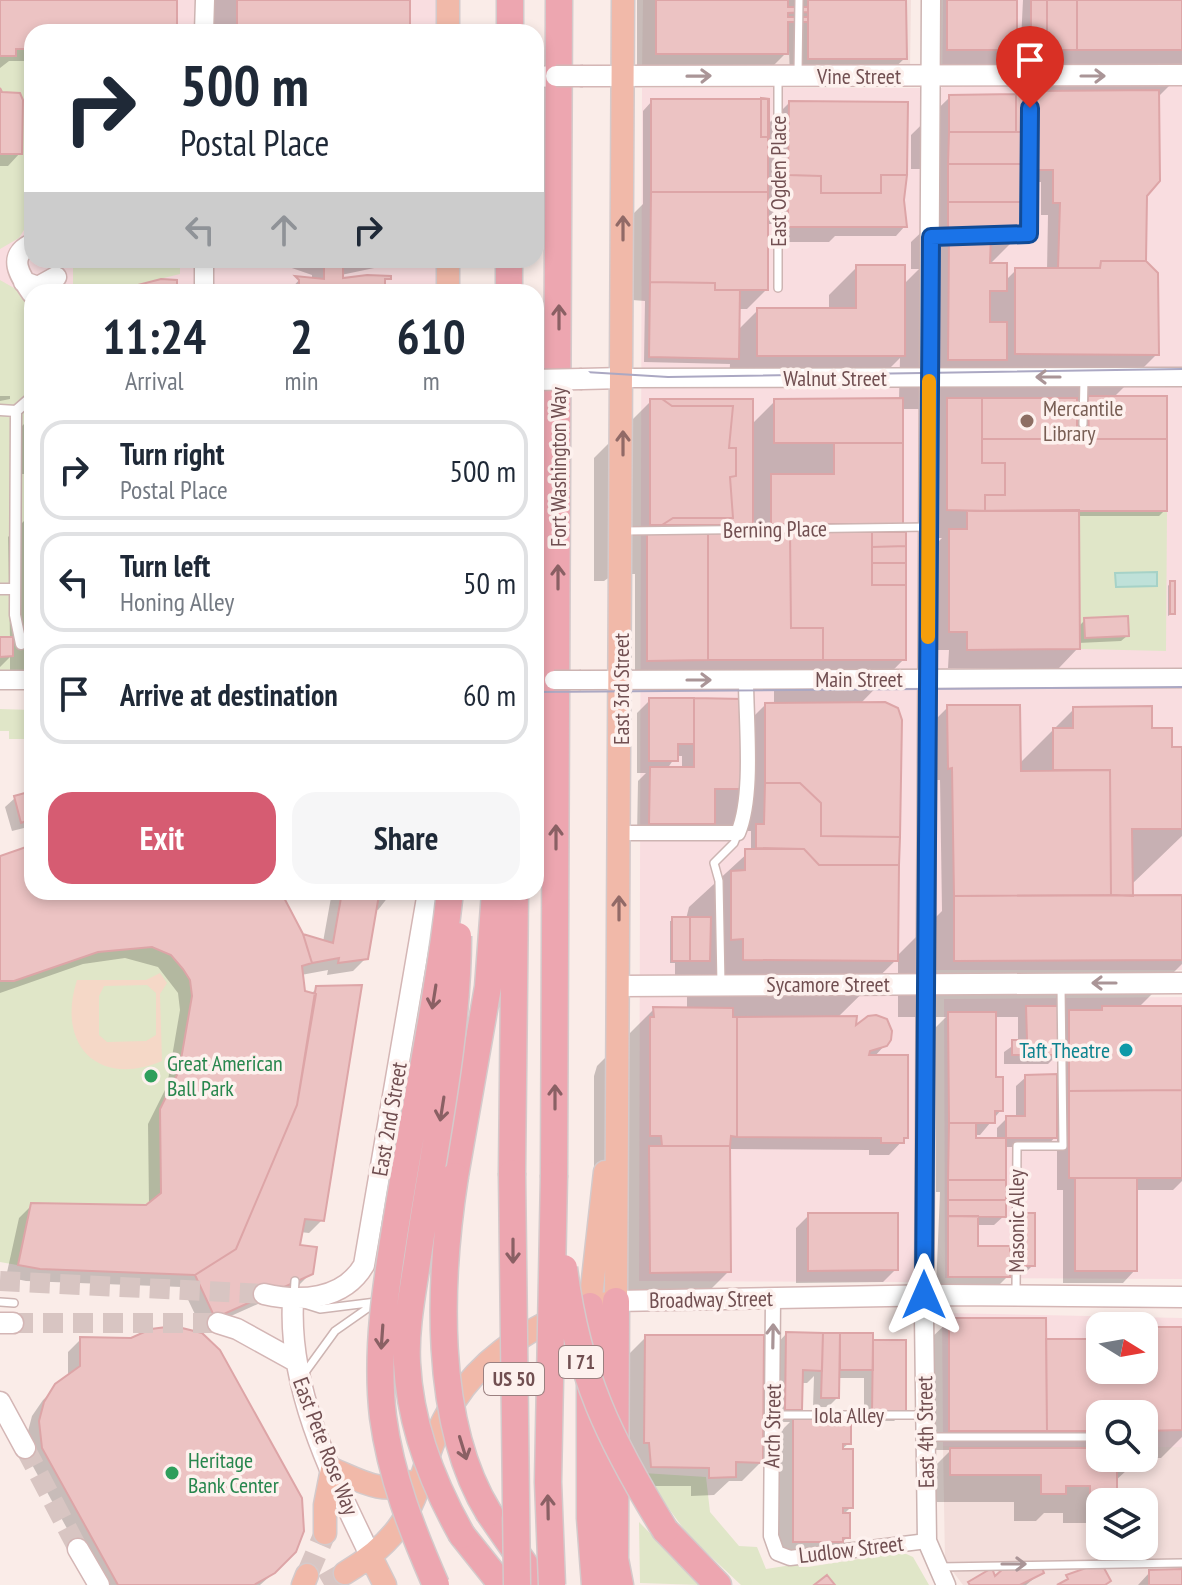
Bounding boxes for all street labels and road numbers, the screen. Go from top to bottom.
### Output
street label: Vine Street [816,62,901,90]
street label: East Ogden Place [764,115,792,247]
street label: Walnut Street [783,364,887,392]
street label: Fort Washington Way [544,386,572,547]
street label: Berning Place [723,514,827,544]
street label: East 3rd Street [607,633,635,745]
street label: Main Street [815,665,903,693]
street label: Sycamore Street [766,970,890,998]
street label: East 2nd Street [365,1060,413,1178]
street label: Masonic Alley [1002,1169,1030,1273]
street label: Broadway Street [649,1284,773,1314]
road number: I 71 [559,1346,603,1378]
road number: US 50 [484,1363,544,1395]
street label: East Pete Rose Way [287,1373,365,1520]
street label: East 4th Street [910,1376,940,1488]
street label: Arch Street [757,1384,787,1468]
street label: Iola Alley [814,1401,885,1429]
street label: Ludlow Street [797,1529,905,1569]

